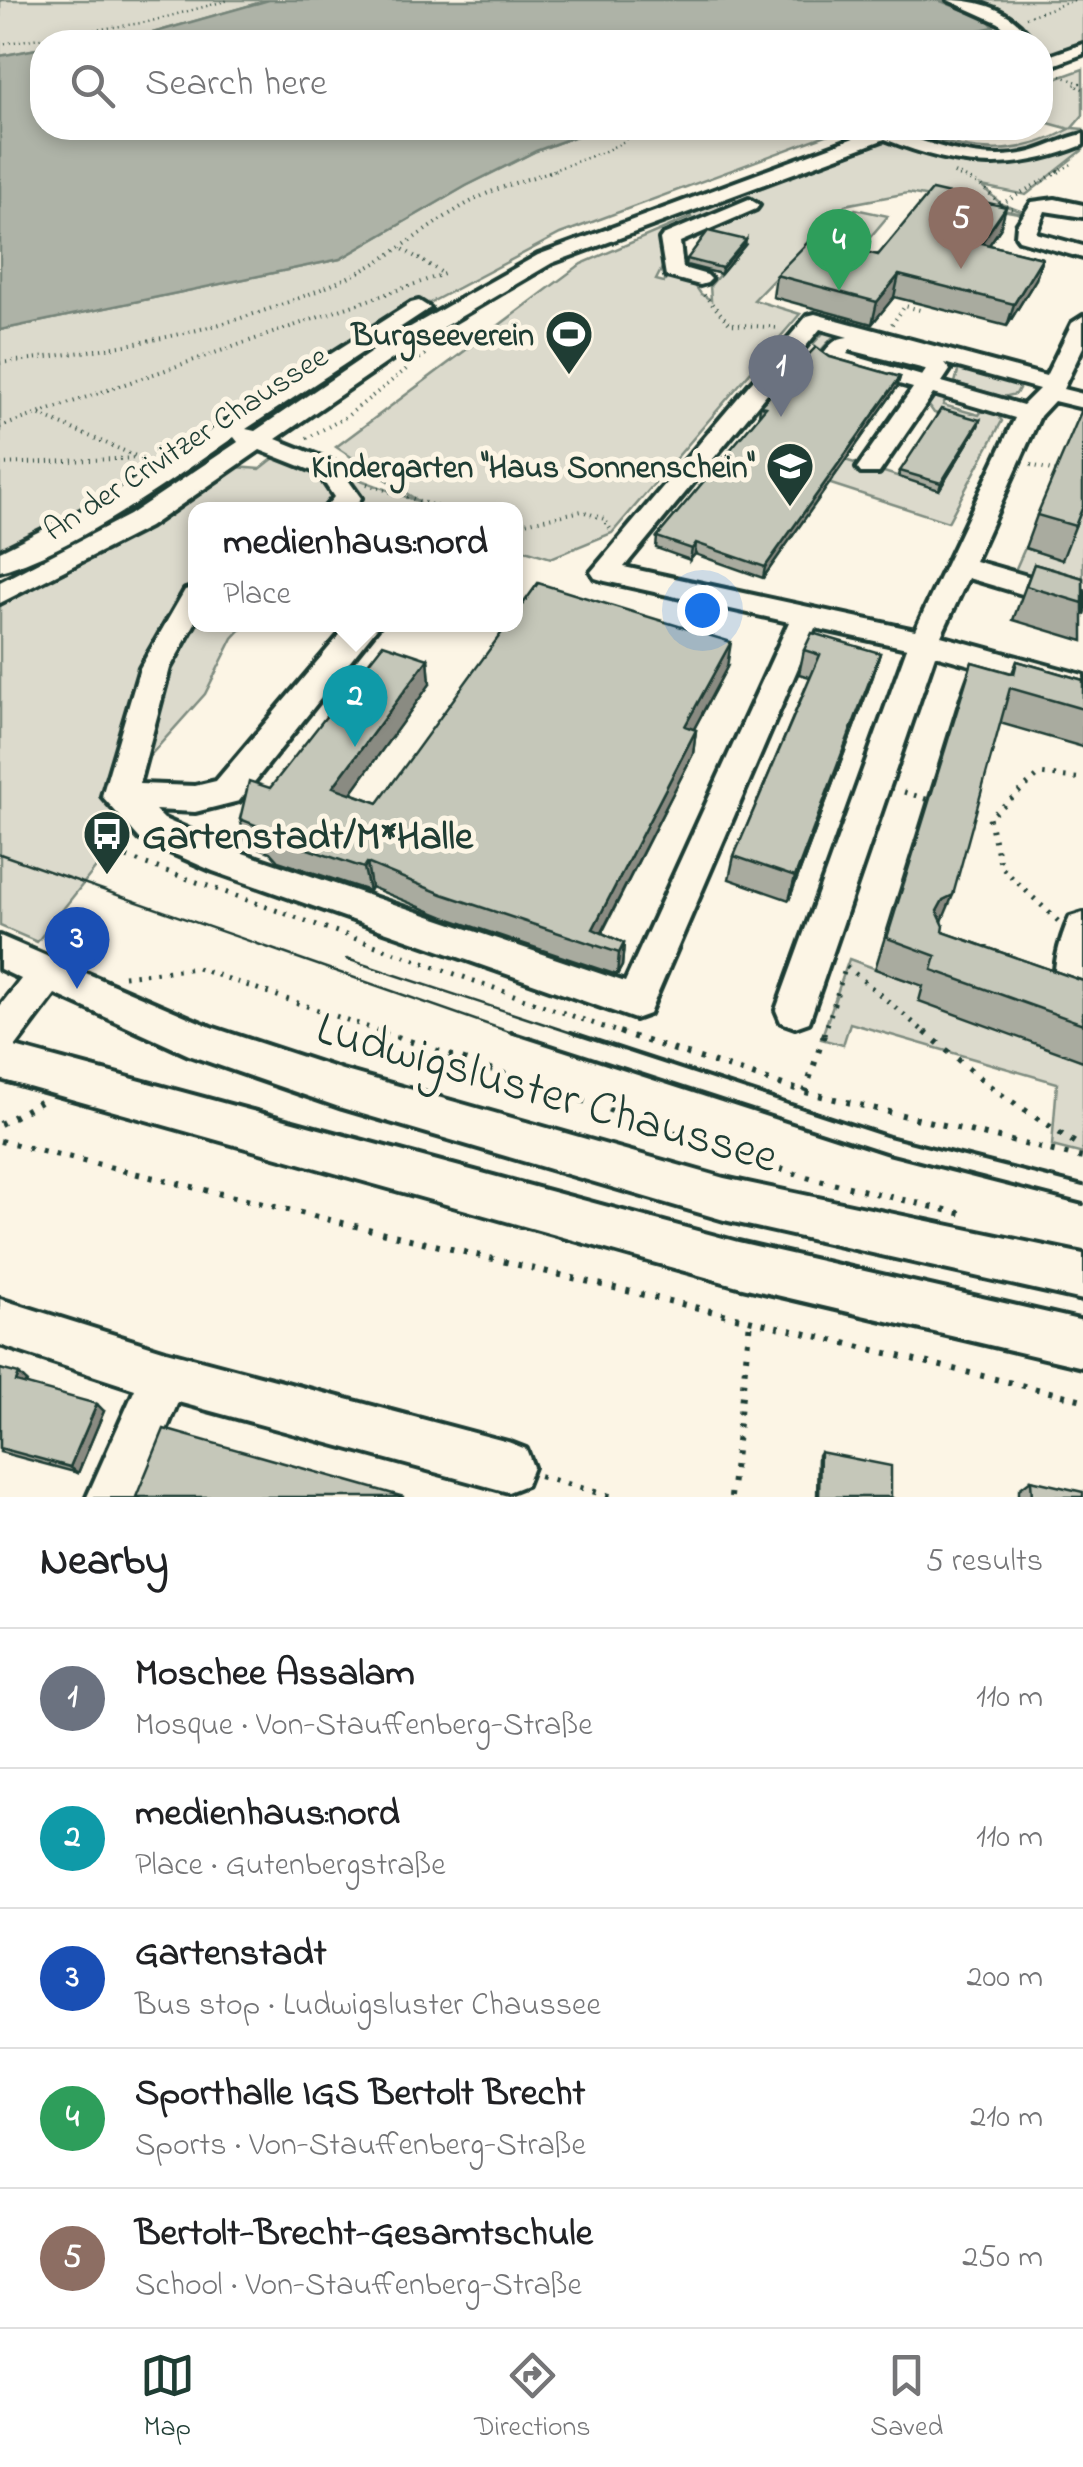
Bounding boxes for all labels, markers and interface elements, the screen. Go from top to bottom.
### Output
search box [30,30,1053,140]
text: Search here [145,57,327,113]
icon: search [65,58,120,113]
pin: 5 [928,186,994,269]
pin: 4 [806,208,872,291]
sports icon: Burgseeverein [543,308,595,376]
place label: Burgseeverein [350,314,534,362]
pin: 1 [748,334,814,417]
street label: An der Crivitzer Chaussee [35,335,339,555]
school or university icon: Kindergarten "Haus Sonnenschein" [764,440,816,508]
place label: Kindergarten "Haus Sonnenschein" [311,446,755,494]
popup [188,502,523,632]
text: medienhaus:nord [223,516,488,572]
text: Place [223,572,291,619]
your location [677,585,728,636]
pin: 2 [322,664,388,747]
bus stop icon: Gartenstadt/M*Halle [81,808,133,876]
place label: Gartenstadt/M*Halle [142,809,474,868]
pin: 3 [44,906,110,989]
street label: Ludwigsluster Chaussee [308,995,786,1195]
text: Nearby [40,1532,168,1593]
text: 5 results [926,1539,1043,1586]
text: Moschee Assalam [135,1647,415,1703]
text: 1 [67,1675,78,1722]
text: 110 m [976,1675,1043,1722]
text: Mosque · Von-Stauffenberg-Straße [135,1703,592,1750]
text: medienhaus:nord [135,1787,400,1843]
text: 2 [65,1815,80,1862]
text: 110 m [976,1815,1043,1862]
text: Place · Gutenbergstraße [135,1843,446,1890]
text: Gartenstadt [135,1927,326,1983]
text: 3 [66,1955,79,2002]
text: 200 m [967,1955,1043,2002]
text: Bus stop · Ludwigsluster Chaussee [135,1983,601,2030]
text: Sporthalle IGS Bertolt Brecht [135,2067,585,2123]
text: 4 [66,2095,79,2142]
text: 210 m [970,2095,1043,2142]
text: Sports · Von-Stauffenberg-Straße [135,2123,586,2170]
text: Bertolt-Brecht-Gesamtschule [135,2207,593,2263]
text: 5 [63,2235,82,2282]
text: 250 m [962,2235,1043,2282]
text: School · Von-Stauffenberg-Straße [135,2263,582,2310]
tab: Map [140,2348,195,2449]
tab: Directions [474,2348,591,2449]
tab: Saved [870,2348,943,2449]

